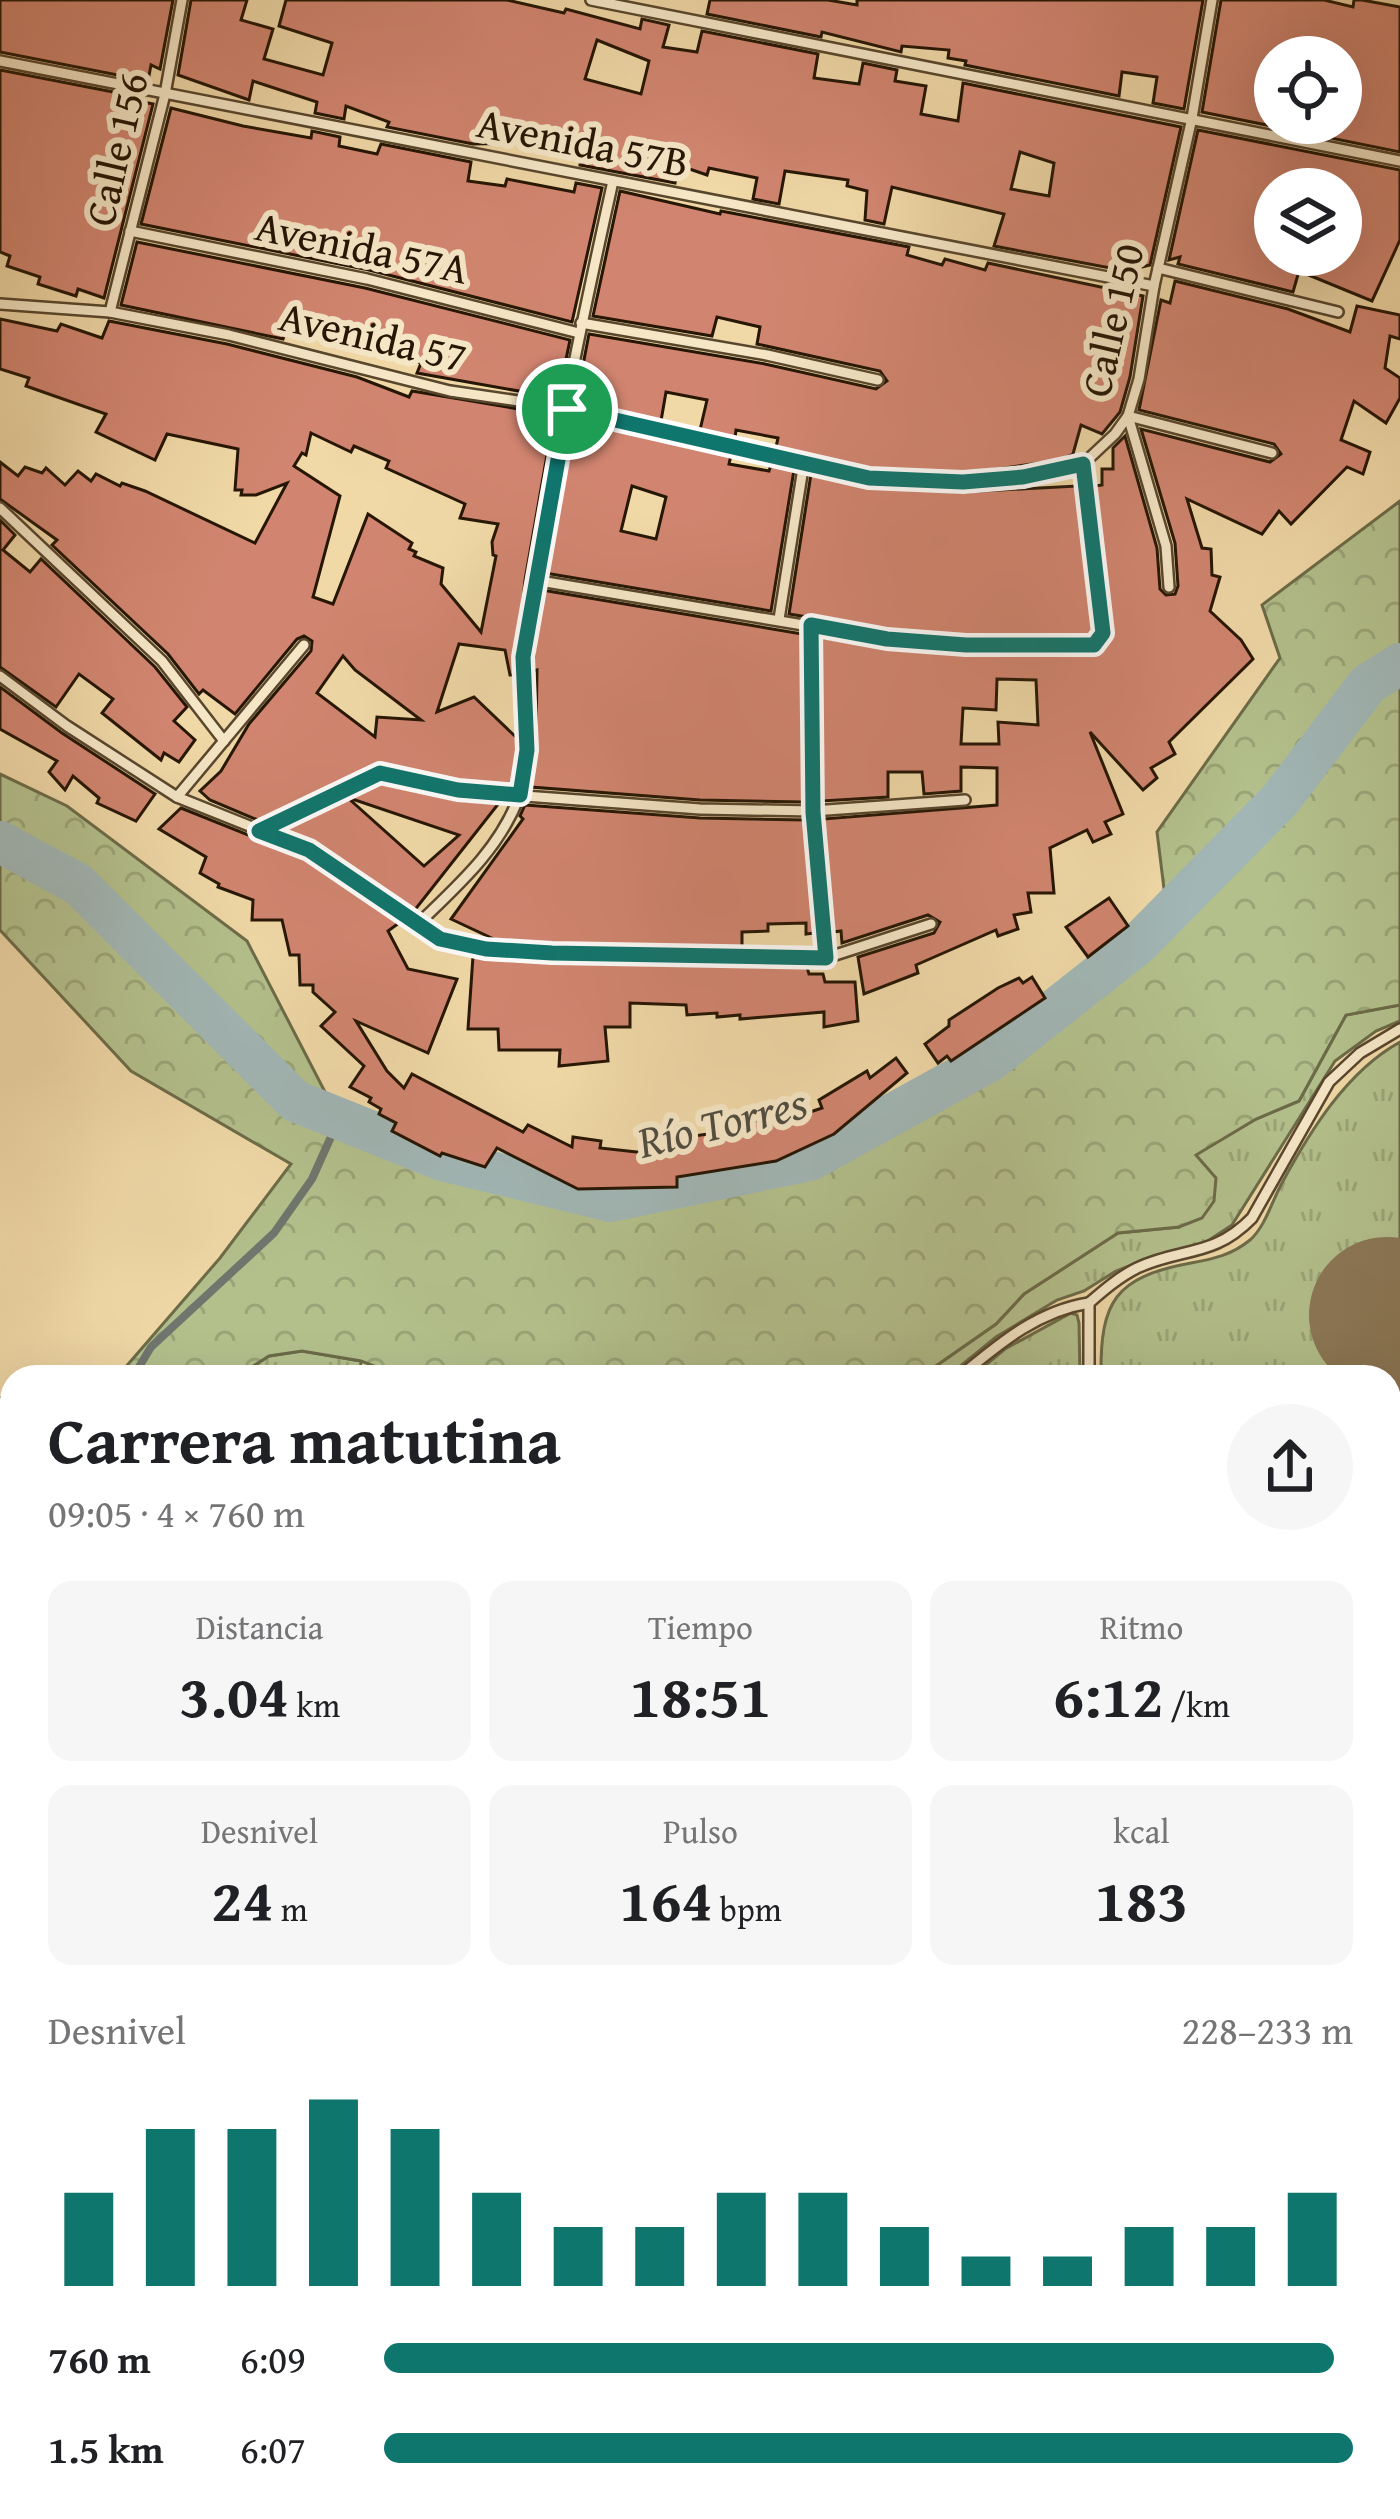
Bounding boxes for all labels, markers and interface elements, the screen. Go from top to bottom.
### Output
map controls [1254,36,1362,276]
button: locate [1254,36,1362,144]
street label: Calle 156 [68,66,163,232]
street label: Avenida 57B [472,91,694,192]
button: layers [1254,168,1362,276]
street label: Avenida 57A [250,194,475,299]
street label: Calle 150 [1064,237,1159,403]
street label: Avenida 57 [274,284,473,387]
pin [516,358,618,460]
icon: arrive [534,376,600,442]
water label: Río Torres [629,1069,813,1174]
text: Carrera matutina [48,1390,561,1487]
button: share [1227,1404,1353,1530]
text: 09:05 · 4 × 760 m [48,1484,305,1541]
text: Distancia [196,1603,323,1651]
text: Tiempo [648,1603,753,1651]
text: Ritmo [1100,1603,1183,1651]
text: 3.04 [179,1651,289,1739]
text: 18:51 [630,1651,771,1739]
text: 6:12 [1053,1651,1163,1739]
text: km [289,1681,340,1729]
text: /km [1163,1681,1230,1729]
text: Desnivel [201,1807,318,1855]
text: Pulso [663,1807,738,1855]
text: kcal [1113,1807,1170,1855]
text: 24 [211,1855,273,1943]
text: 164 [619,1855,713,1943]
text: 183 [1095,1855,1188,1943]
text: m [273,1885,308,1933]
text: bpm [713,1885,782,1933]
text: Desnivel [48,2001,186,2058]
text: 228–233 m [1181,2001,1353,2058]
text: 760 m [48,2330,151,2387]
text: 6:09 [240,2330,306,2387]
text: 1.5 km [48,2420,164,2477]
text: 6:07 [240,2420,306,2477]

